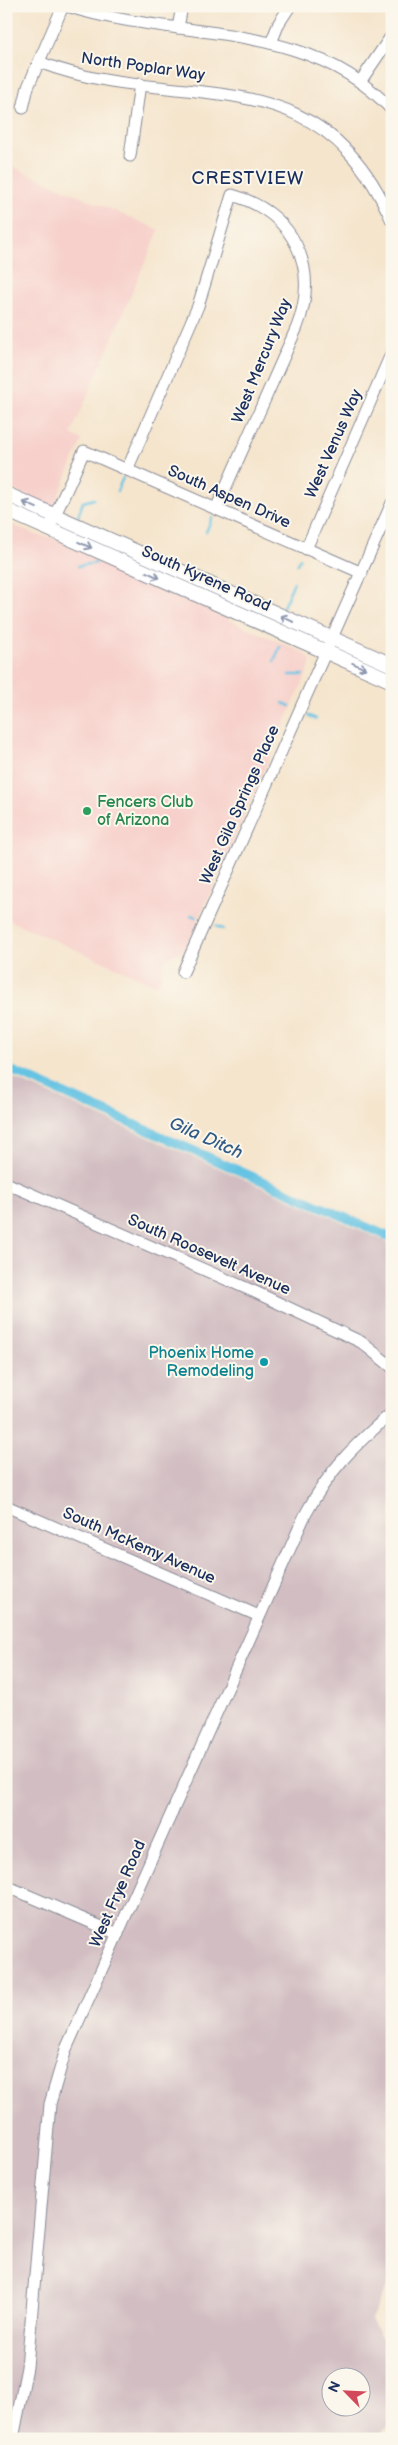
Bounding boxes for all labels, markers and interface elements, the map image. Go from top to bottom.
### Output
street label: North Poplar Way [80,49,207,85]
district label: CRESTVIEW [192,168,304,189]
street label: West Mercury Way [228,295,296,426]
street label: West Venus Way [301,386,367,501]
street label: South Aspen Drive [165,461,294,533]
one-way arrow [23,499,38,509]
one-way arrow [77,540,92,550]
street label: South Kyrene Road [139,542,273,616]
one-way arrow [145,570,160,580]
one-way arrow [280,614,295,623]
one-way arrow [351,662,366,672]
street label: West Gila Springs Place [196,722,284,887]
place label: Fencers Club of Arizona [97,793,193,830]
marker: Fencers Club of Arizona [81,805,93,817]
water label: Gila Ditch [166,1113,246,1164]
street label: South Roosevelt Avenue [125,1211,294,1300]
place label: Phoenix Home Remodeling [148,1344,255,1381]
marker: Phoenix Home Remodeling [258,1356,270,1368]
street label: South McKemy Avenue [60,1504,219,1588]
street label: West Frye Road [86,1838,150,1950]
north arrow [320,2368,370,2418]
text: N [325,2379,344,2395]

